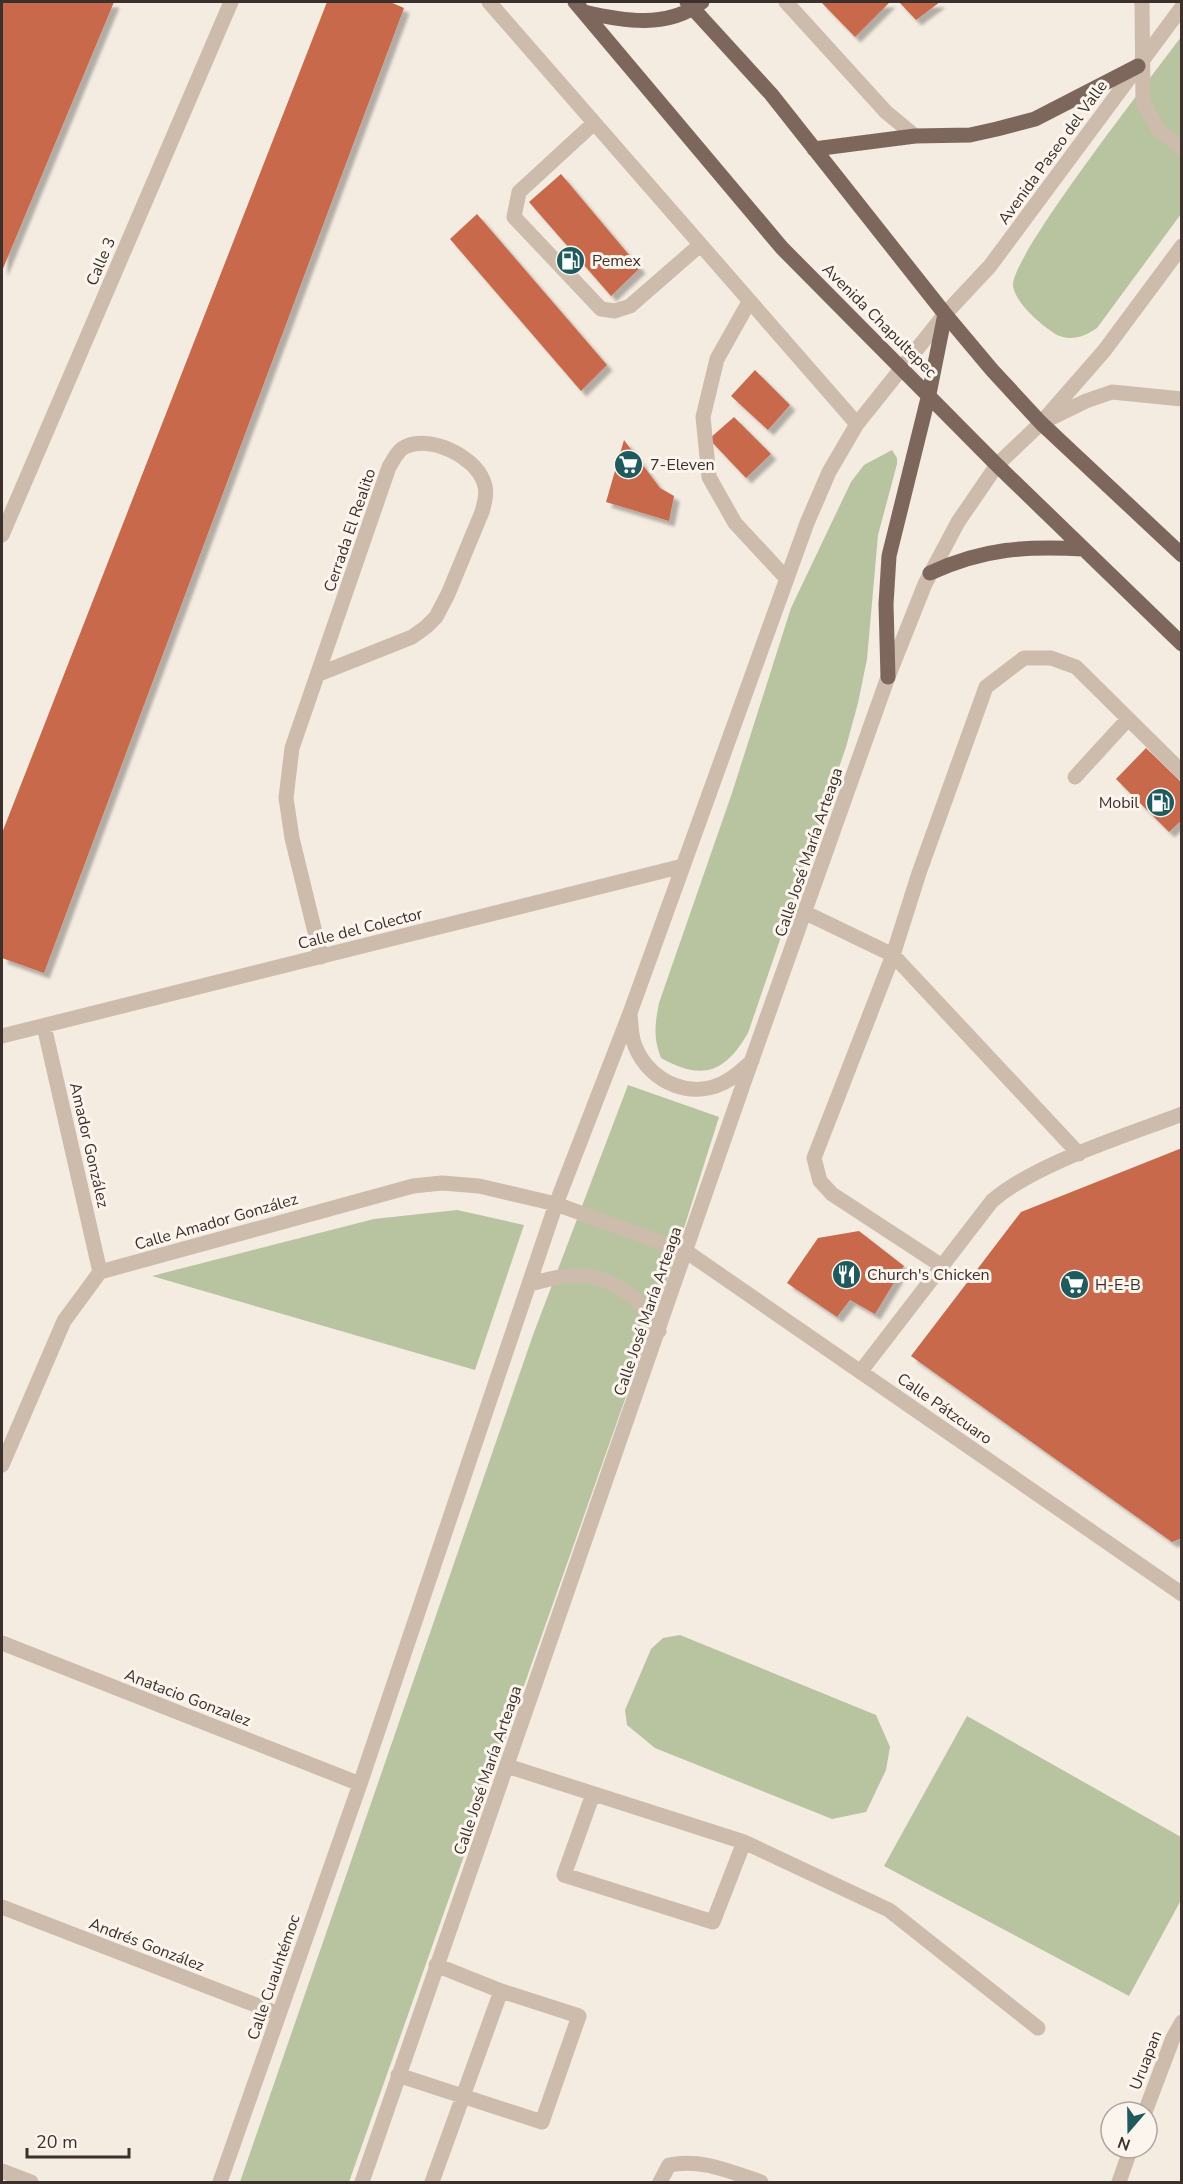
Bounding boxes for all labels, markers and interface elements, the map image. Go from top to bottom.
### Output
street label: Avenida Paseo del Valle [993,76,1113,229]
street label: Calle 3 [81,234,121,289]
fuel station icon: Pemex [555,244,587,276]
place label: Pemex [592,250,641,272]
street label: Avenida Chapultepec [817,259,942,383]
supermarket icon: 7-Eleven [613,448,645,480]
place label: 7-Eleven [650,454,715,476]
street label: Cerrada El Realito [319,466,381,595]
street label: Calle José María Arteaga [770,765,848,940]
fuel station icon: Mobil [1144,786,1176,818]
place label: Mobil [1099,792,1139,814]
street label: Calle del Colector [296,903,425,955]
street label: Amador González [64,1080,114,1210]
street label: Calle Amador González [132,1188,300,1256]
street label: Calle José María Arteaga [609,1224,687,1399]
restaurant icon: Church's Chicken [830,1258,862,1290]
place label: Church's Chicken [867,1264,990,1286]
supermarket icon: H-E-B [1058,1268,1090,1300]
place label: H-E-B [1095,1274,1141,1296]
street label: Calle Pátzcuaro [892,1368,996,1450]
street label: Anatacio Gonzalez [121,1664,254,1732]
street label: Calle José María Arteaga [449,1683,527,1858]
street label: Calle Cuauhtémoc [242,1911,306,2043]
street label: Andrés González [86,1913,208,1977]
street label: Uruapan [1125,2028,1167,2093]
north arrow [1099,2100,1159,2160]
scale bar [27,2121,129,2159]
text: 20 m [36,2130,78,2154]
text: N [1115,2131,1134,2156]

